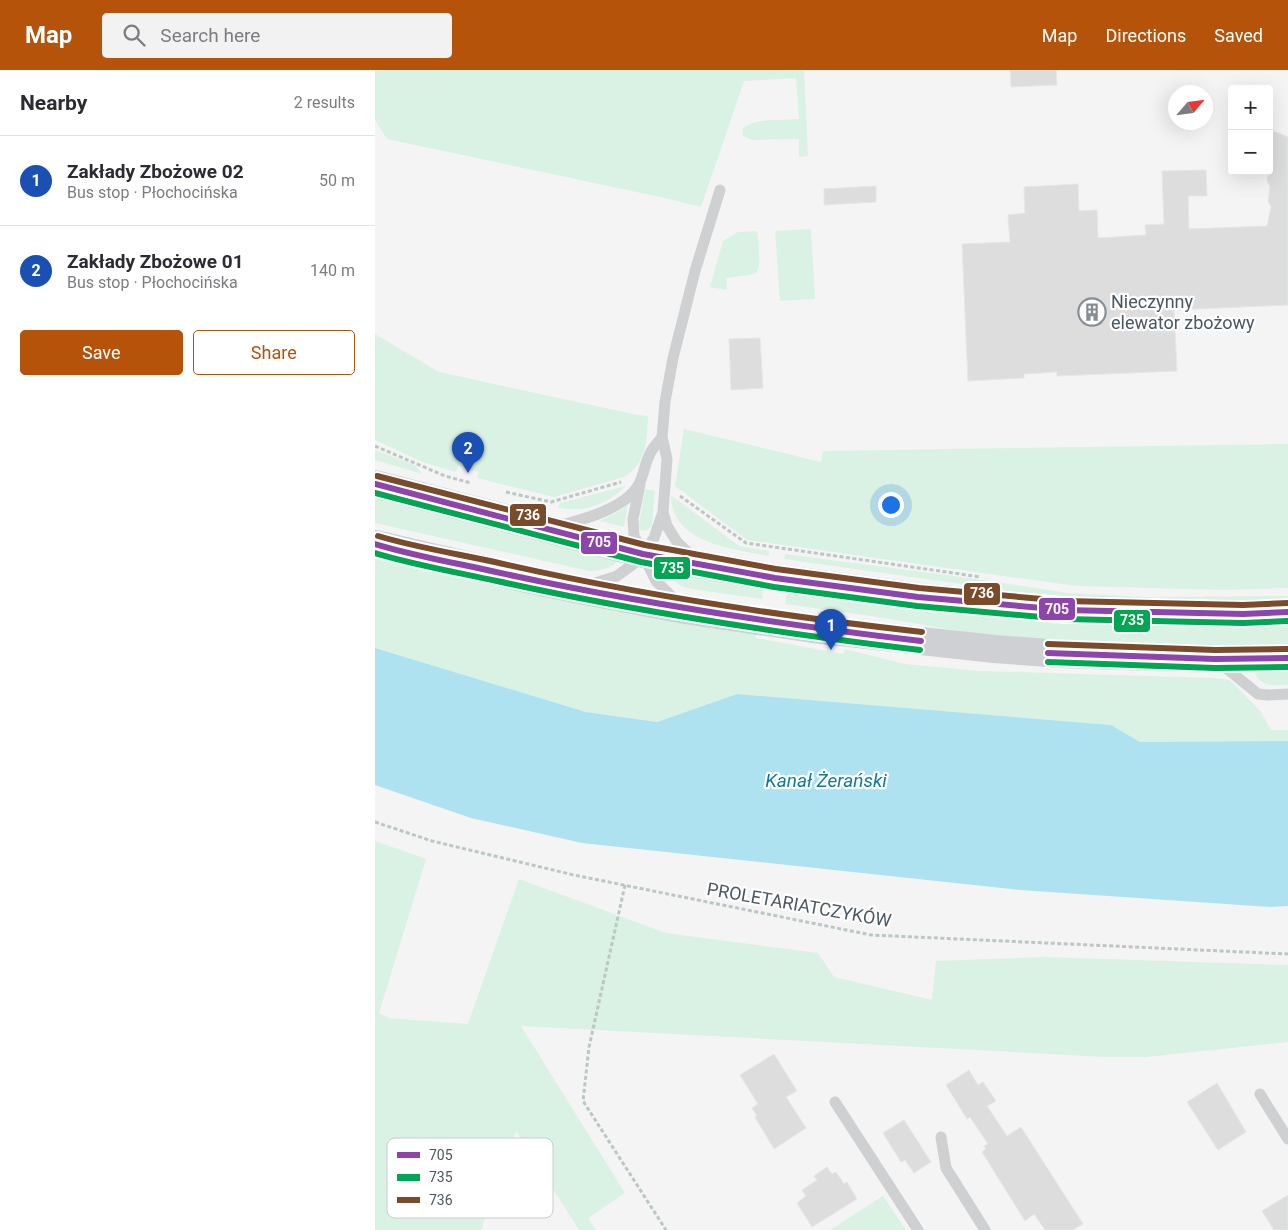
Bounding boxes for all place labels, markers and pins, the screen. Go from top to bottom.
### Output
place label: Nieczynny elewator zbożowy [1111,291,1255,333]
building icon: Nieczynny elewator zbożowy [1077,297,1107,327]
pin: 2 [452,432,484,473]
pin: 1 [815,609,847,650]

